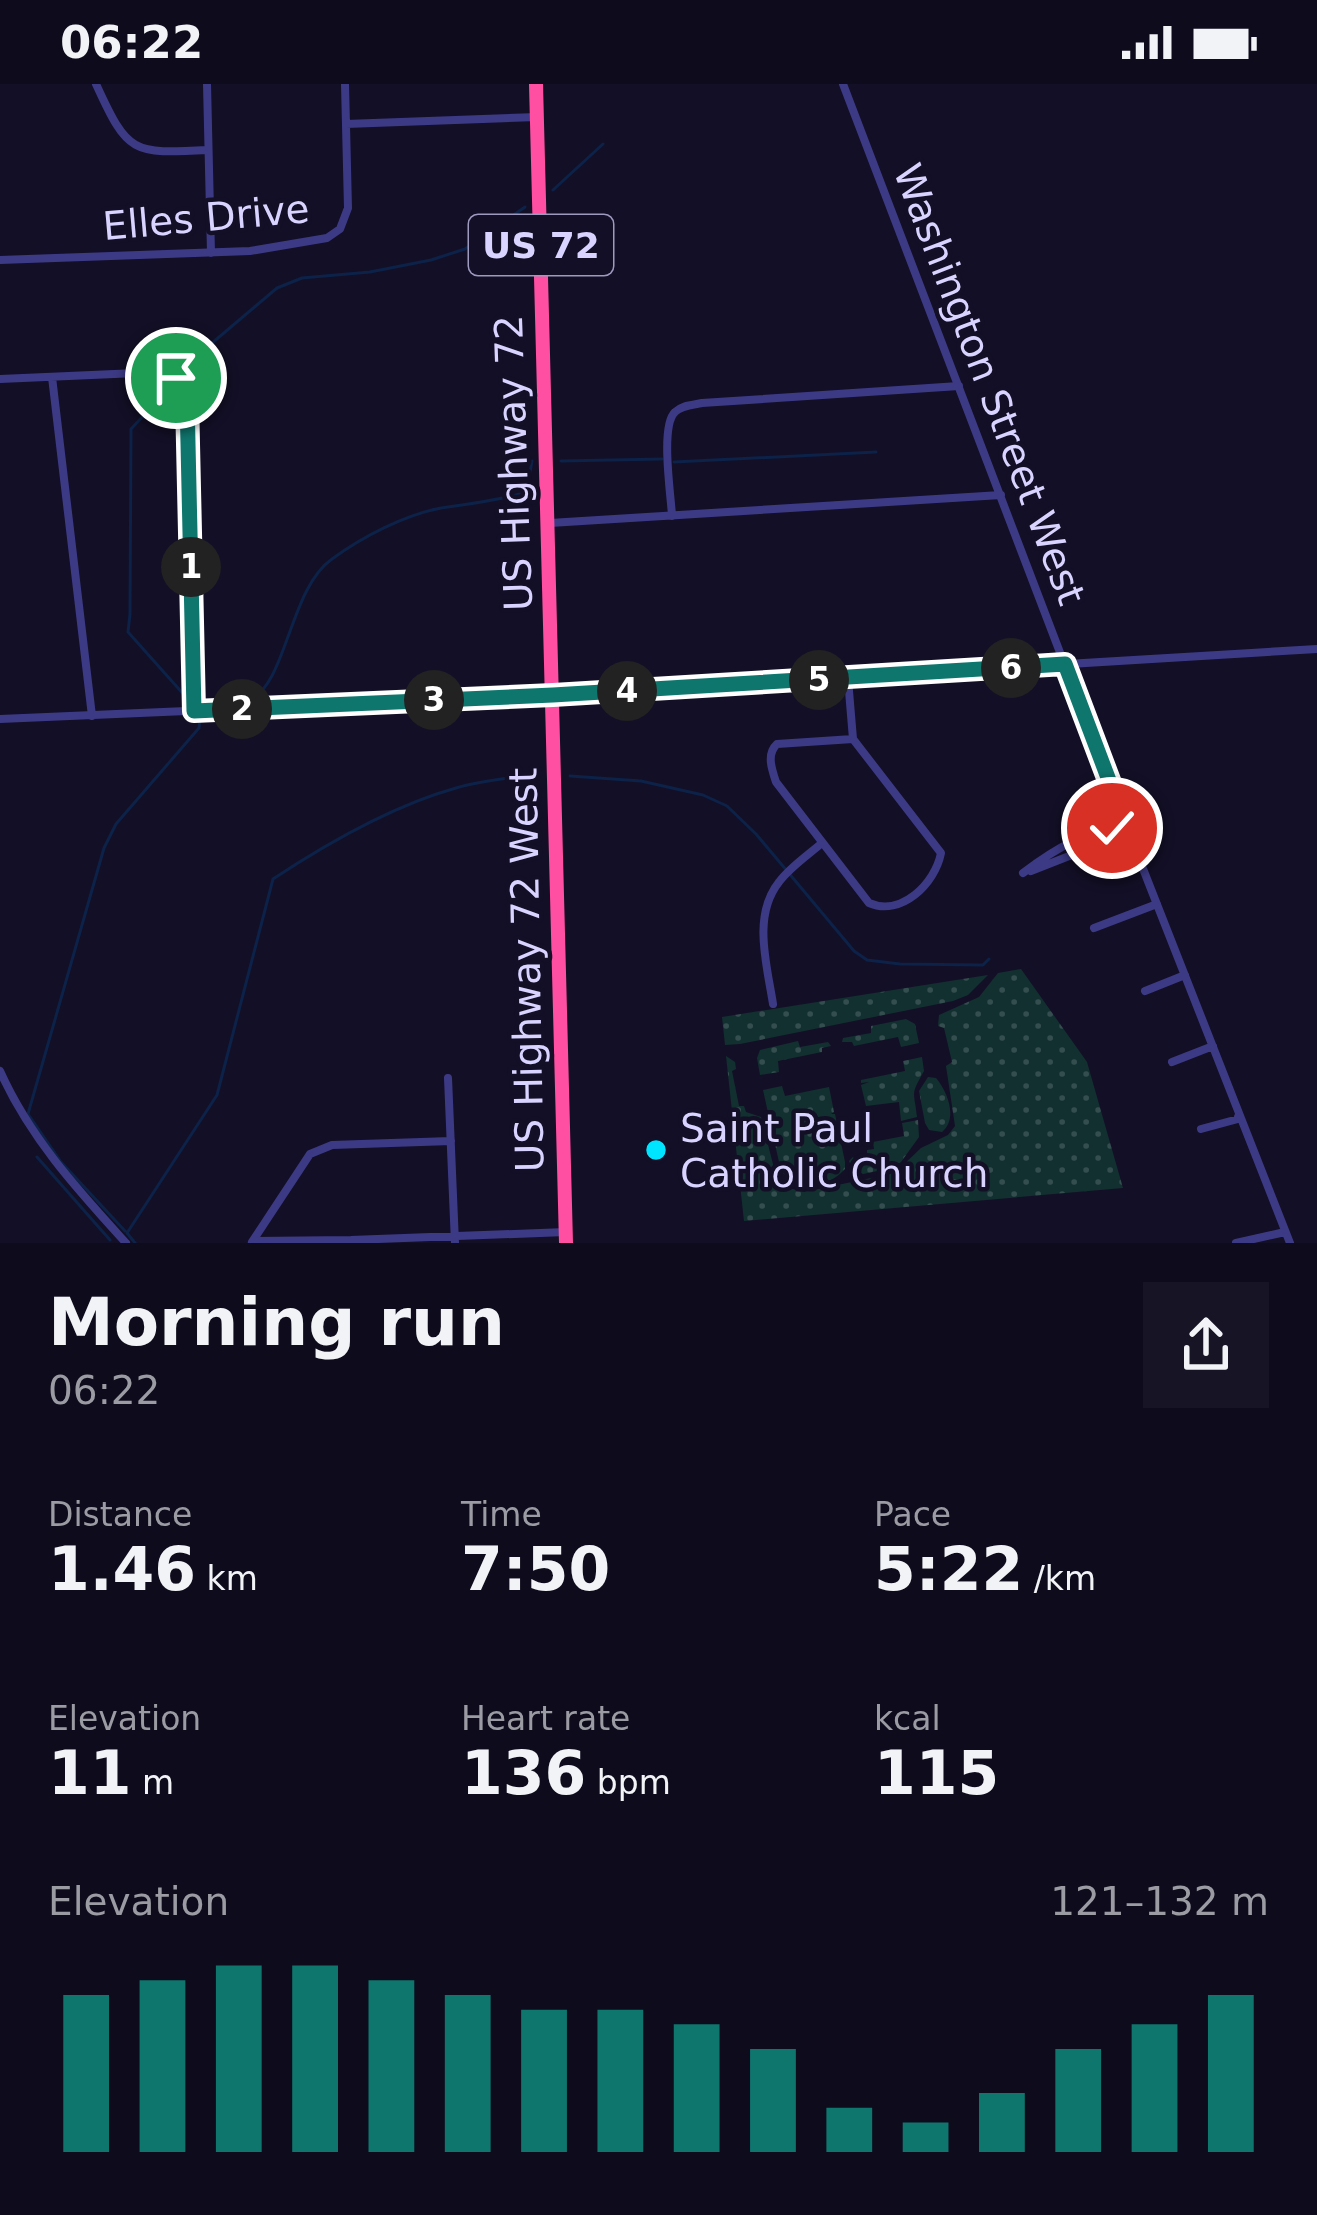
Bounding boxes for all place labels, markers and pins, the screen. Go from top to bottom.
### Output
pin [125,327,227,429]
pin: 1 [161,537,221,597]
pin: 6 [981,638,1041,698]
pin: 5 [789,650,849,710]
pin: 4 [597,661,657,721]
pin: 3 [404,670,464,730]
pin: 2 [212,679,272,739]
pin [1061,777,1163,879]
place label: Saint Paul Catholic Church [680,1106,989,1196]
marker: Saint Paul Catholic Church [643,1137,669,1163]

